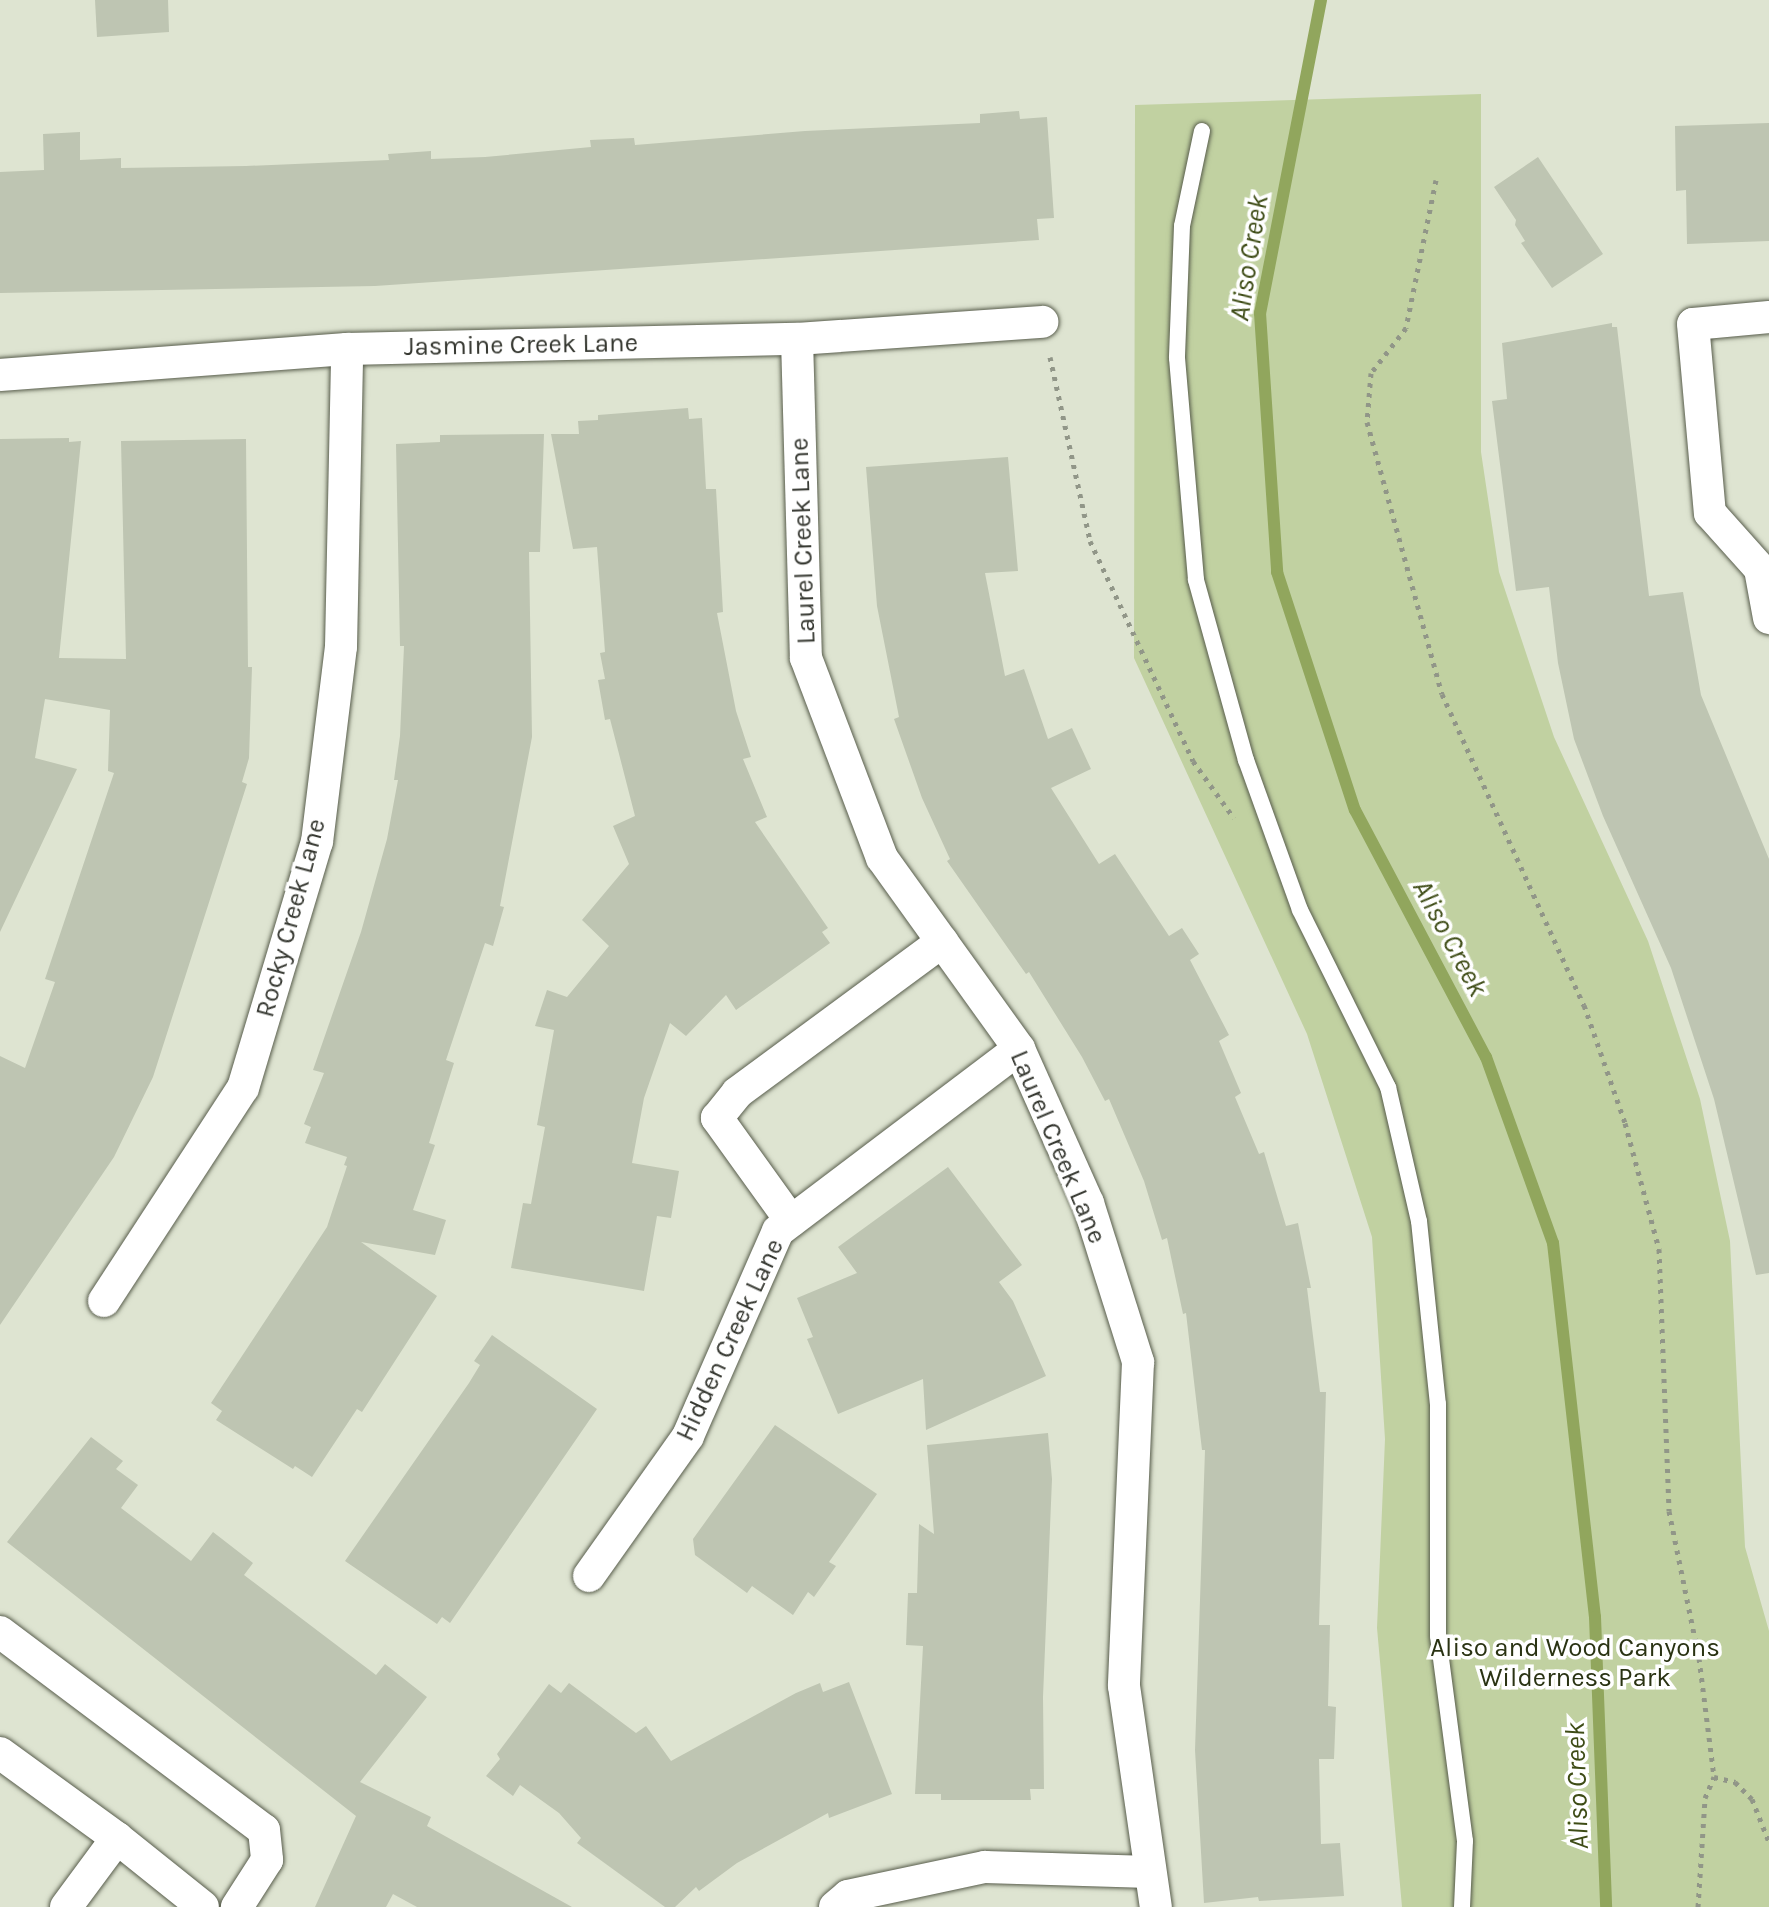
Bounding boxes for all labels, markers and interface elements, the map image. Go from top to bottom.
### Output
water label: Aliso Creek [1222,193,1276,323]
street label: Jasmine Creek Lane [404,327,638,363]
street label: Laurel Creek Lane [784,437,822,645]
street label: Rocky Creek Lane [249,815,333,1021]
water label: Aliso Creek [1405,874,1495,1002]
street label: Laurel Creek Lane [1003,1046,1113,1248]
street label: Hidden Creek Lane [669,1234,791,1446]
park label: Aliso and Wood Canyons Wilderness Park [1430,1632,1720,1694]
water label: Aliso Creek [1558,1722,1596,1850]

